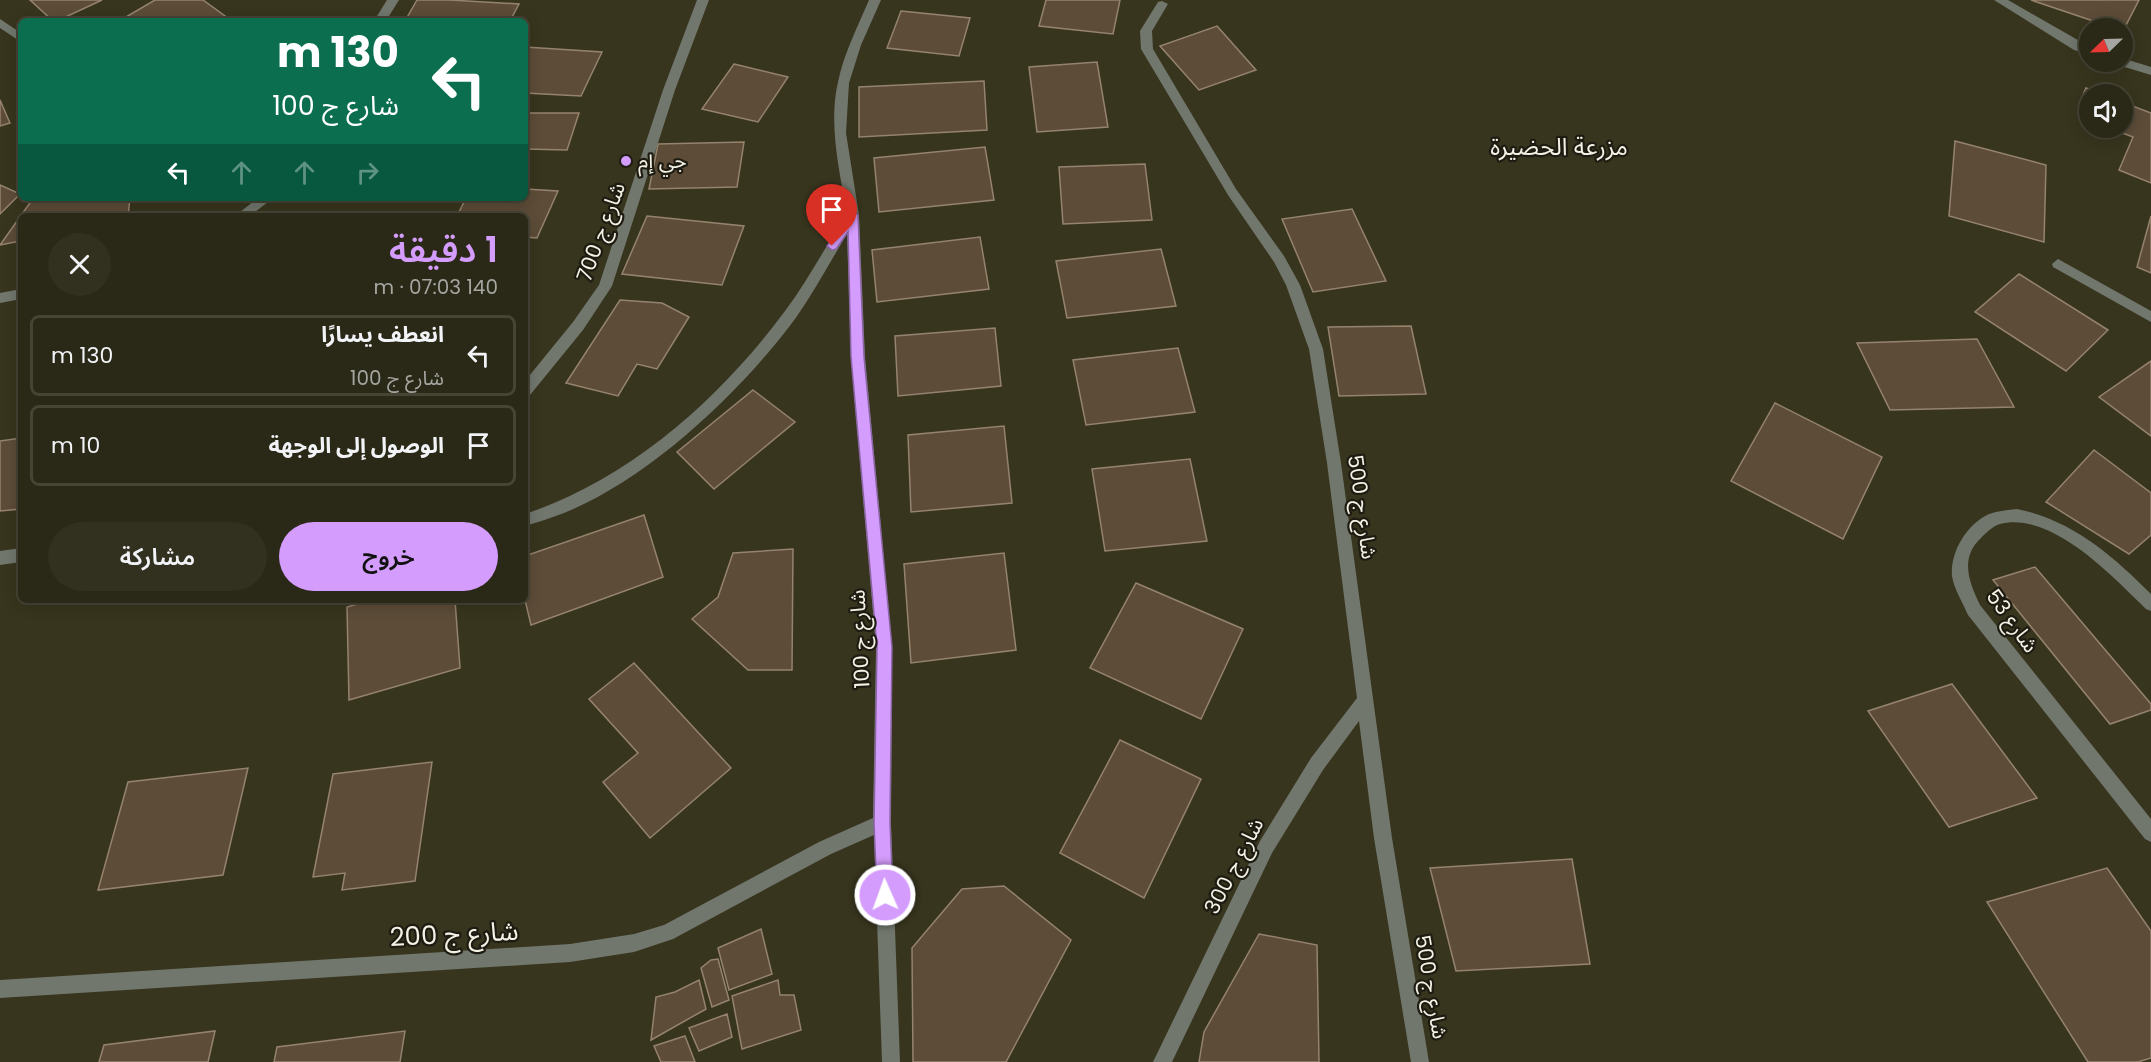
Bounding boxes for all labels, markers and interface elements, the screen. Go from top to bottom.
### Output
north arrow [2079,18,2133,72]
map controls [2079,18,2133,138]
text: 130 m [277,23,399,82]
icon: left [420,42,498,120]
button: sound [2079,84,2133,138]
text: شارع ج 100 [272,87,399,124]
district label: مزرعة الحضيرة [1490,130,1628,163]
place label: جي إم [638,146,687,177]
marker: جي إم [619,154,633,168]
icon: left [162,156,195,189]
icon: ahead [225,156,258,189]
icon: ahead [288,156,321,189]
icon: right [351,156,384,189]
street label: شارع ج 700 [569,178,633,286]
pin [806,184,857,246]
icon: arrive [815,193,848,226]
text: 1 دقيقة [389,224,498,275]
button: close [48,233,111,296]
text: 140 m · 07:03 [374,273,498,301]
text: انعطف يسارًا [321,319,444,350]
icon: left [462,339,495,372]
text: 130 m [51,340,113,371]
text: شارع ج 100 [350,364,444,392]
icon: arrive [462,429,495,462]
text: 10 m [51,430,100,461]
text: الوصول إلى الوجهة [269,430,444,461]
street label: شارع ج 500 [1340,453,1384,561]
button: مشاركة [48,522,267,591]
button: خروج [279,522,498,591]
street label: شارع 53 [1979,583,2045,659]
street label: شارع ج 100 [842,589,878,689]
street label: شارع ج 300 [1197,813,1271,919]
position arrow [853,863,917,927]
street label: شارع ج 200 [389,913,519,956]
street label: شارع ج 500 [1407,933,1455,1041]

